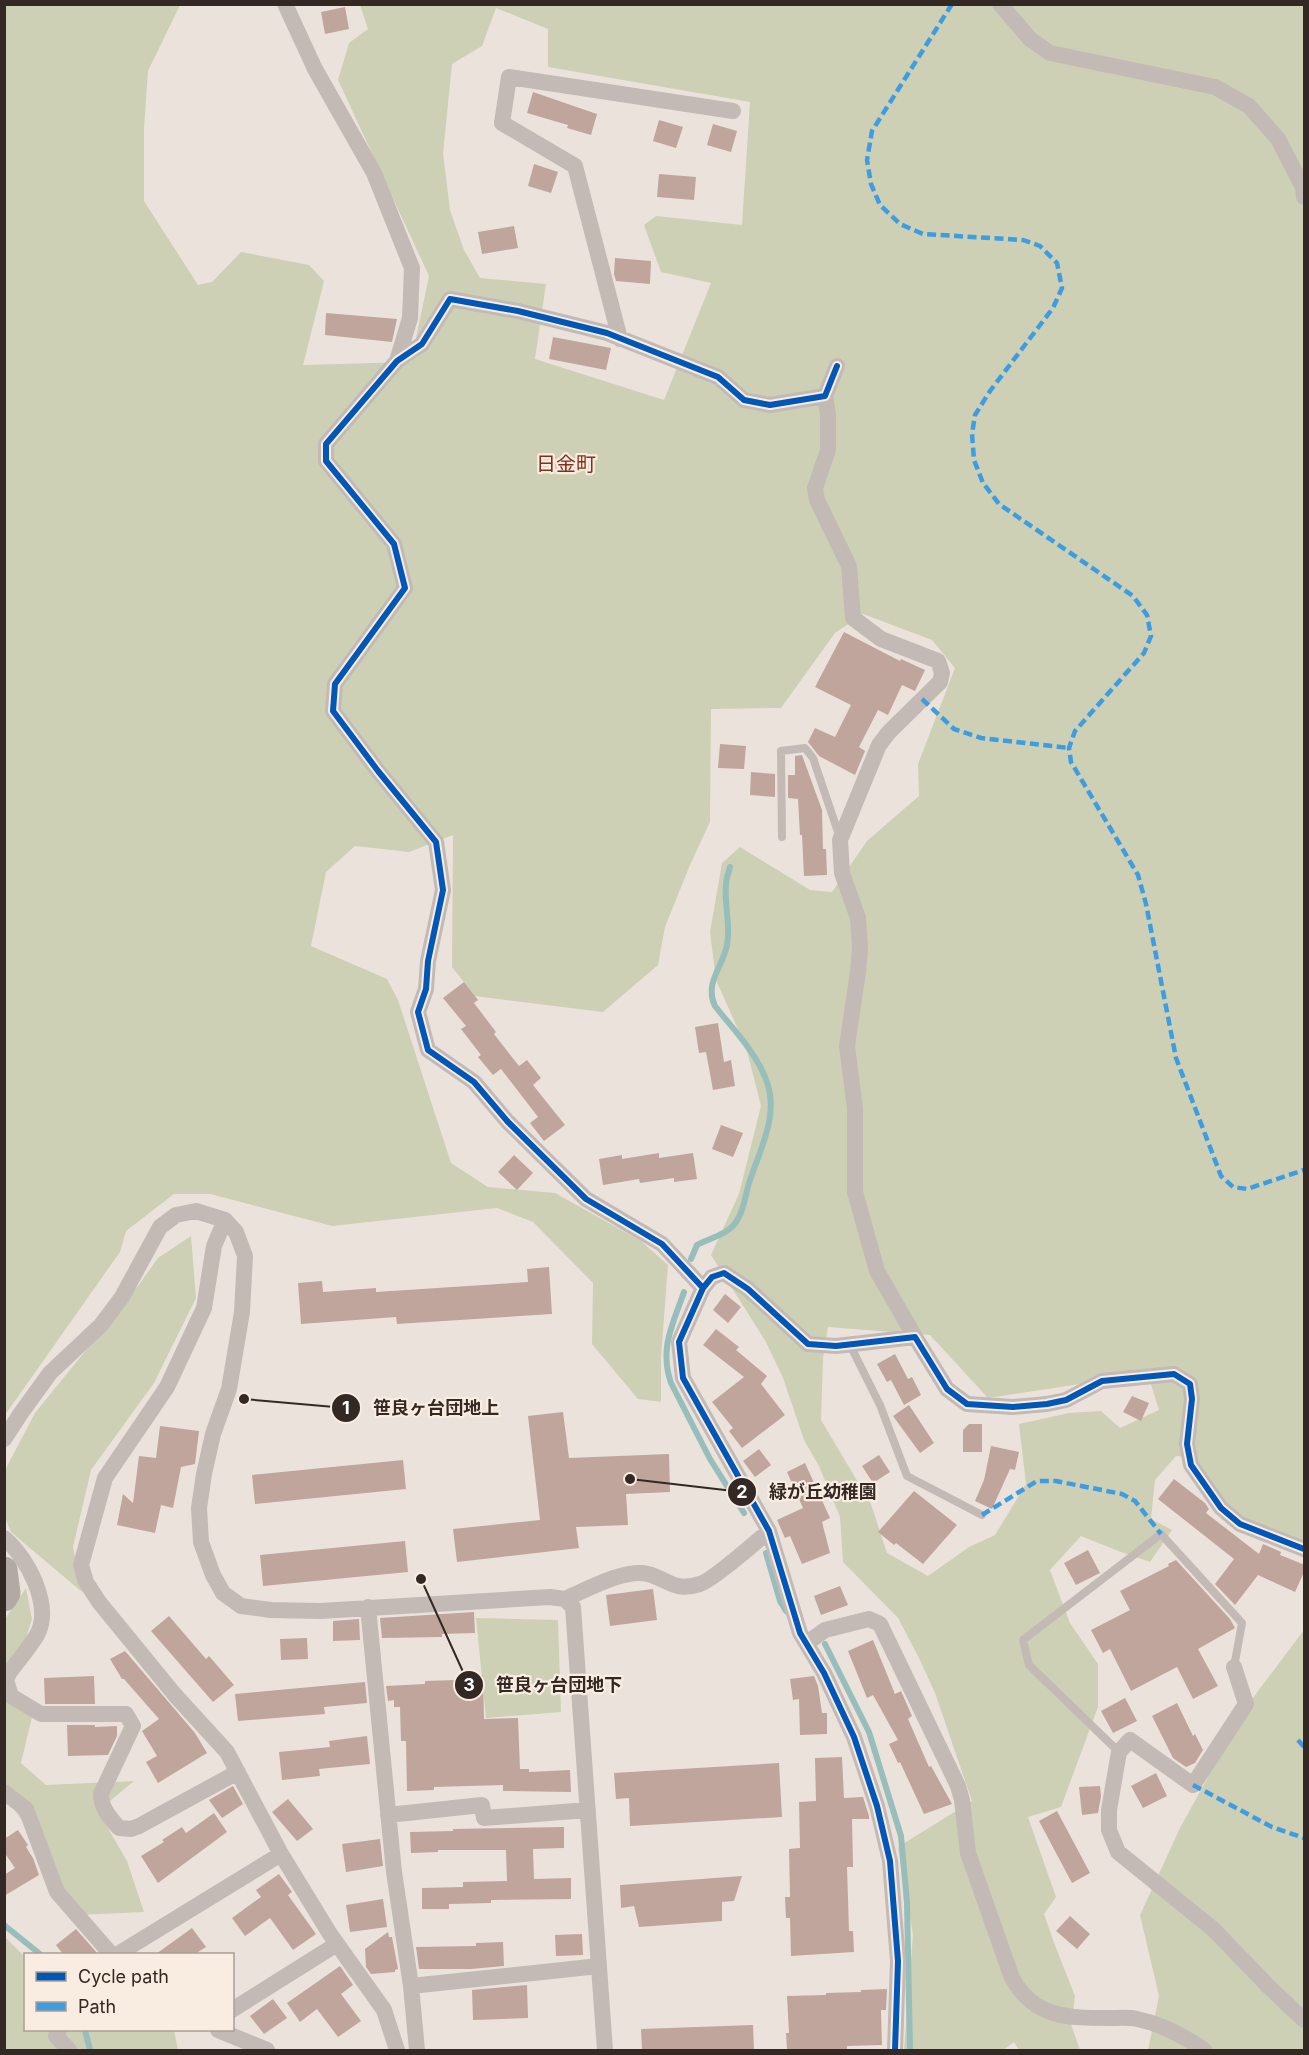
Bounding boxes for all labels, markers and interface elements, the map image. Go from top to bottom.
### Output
district label: 日金町 [536,452,596,476]
callout: 笹良ヶ台団地上 [331,1390,511,1426]
text: 1 [342,1397,350,1418]
text: 笹良ヶ台団地上 [373,1397,499,1418]
callout: 緑が丘幼稚園 [727,1474,889,1510]
text: 2 [736,1481,748,1502]
text: 緑が丘幼稚園 [769,1481,877,1502]
callout: 笹良ヶ台団地下 [454,1667,634,1703]
text: 3 [463,1674,475,1695]
text: 笹良ヶ台団地下 [496,1674,622,1695]
legend [24,1953,234,2031]
text: Cycle path [78,1966,169,1987]
text: Path [78,1996,116,2017]

